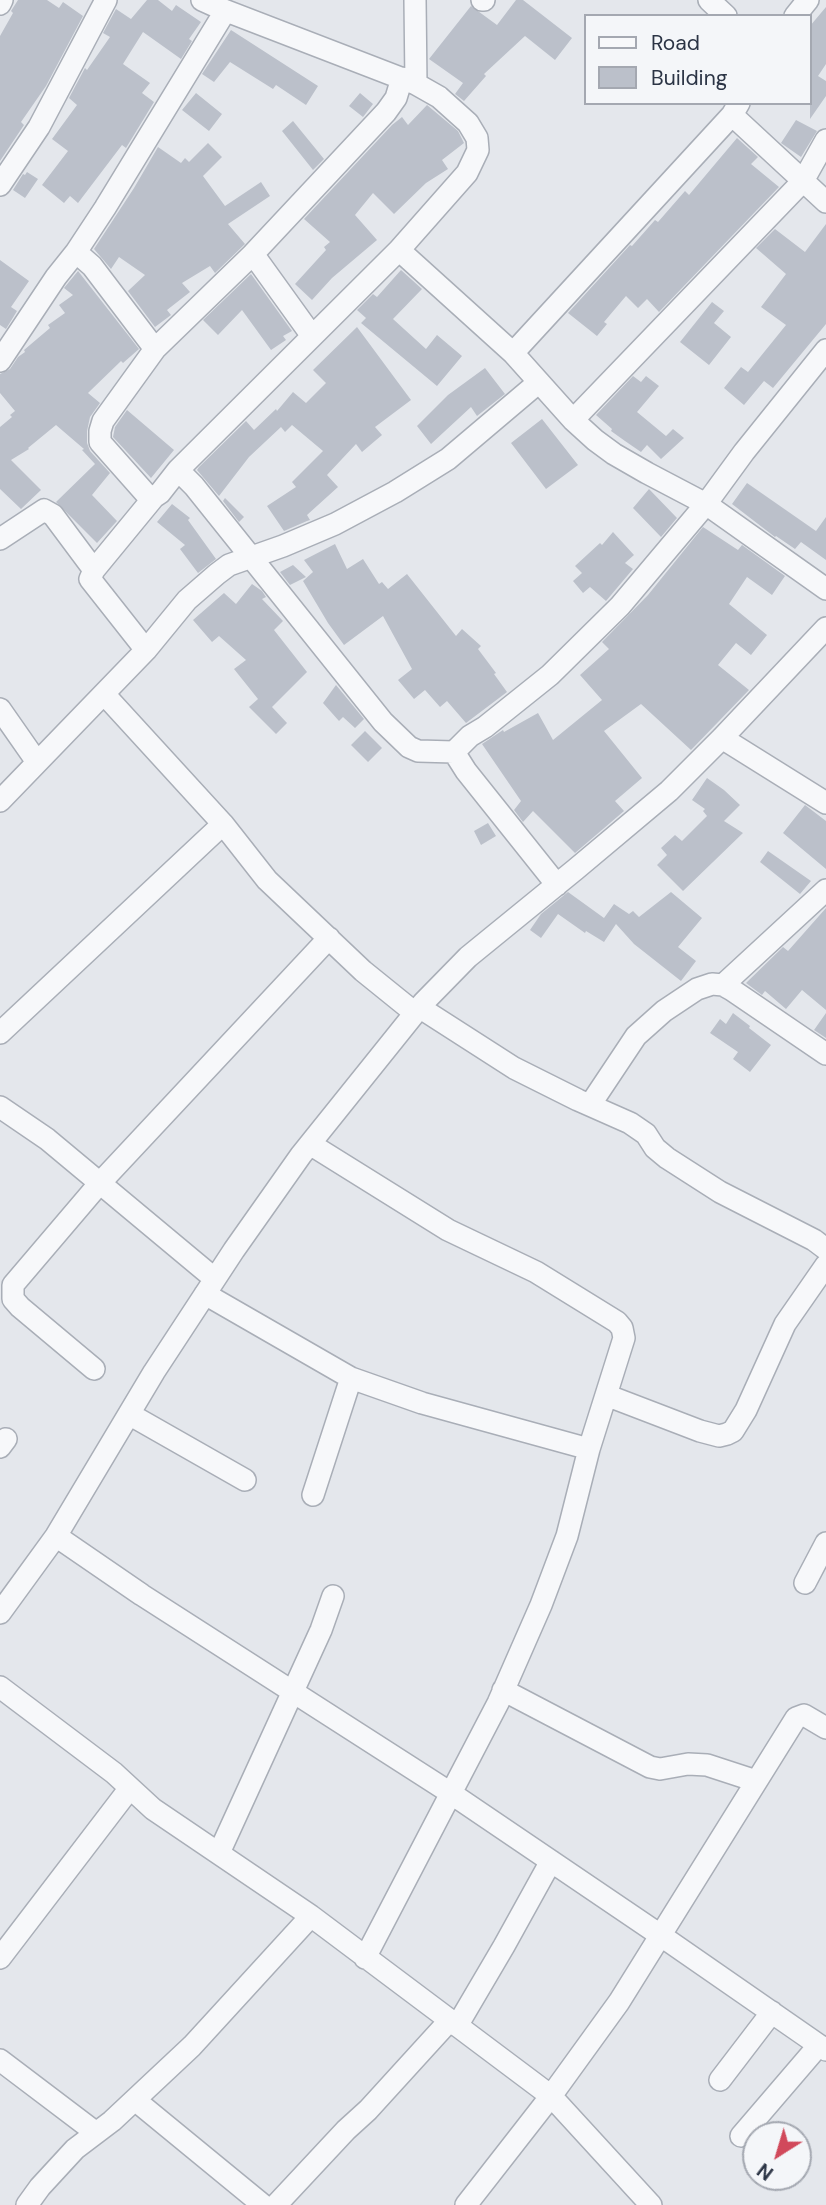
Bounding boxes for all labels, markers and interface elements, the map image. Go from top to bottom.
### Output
legend [584,14,812,105]
text: Road [651,29,700,57]
text: Building [651,64,727,92]
north arrow [742,2121,812,2191]
text: N [752,2157,778,2186]

